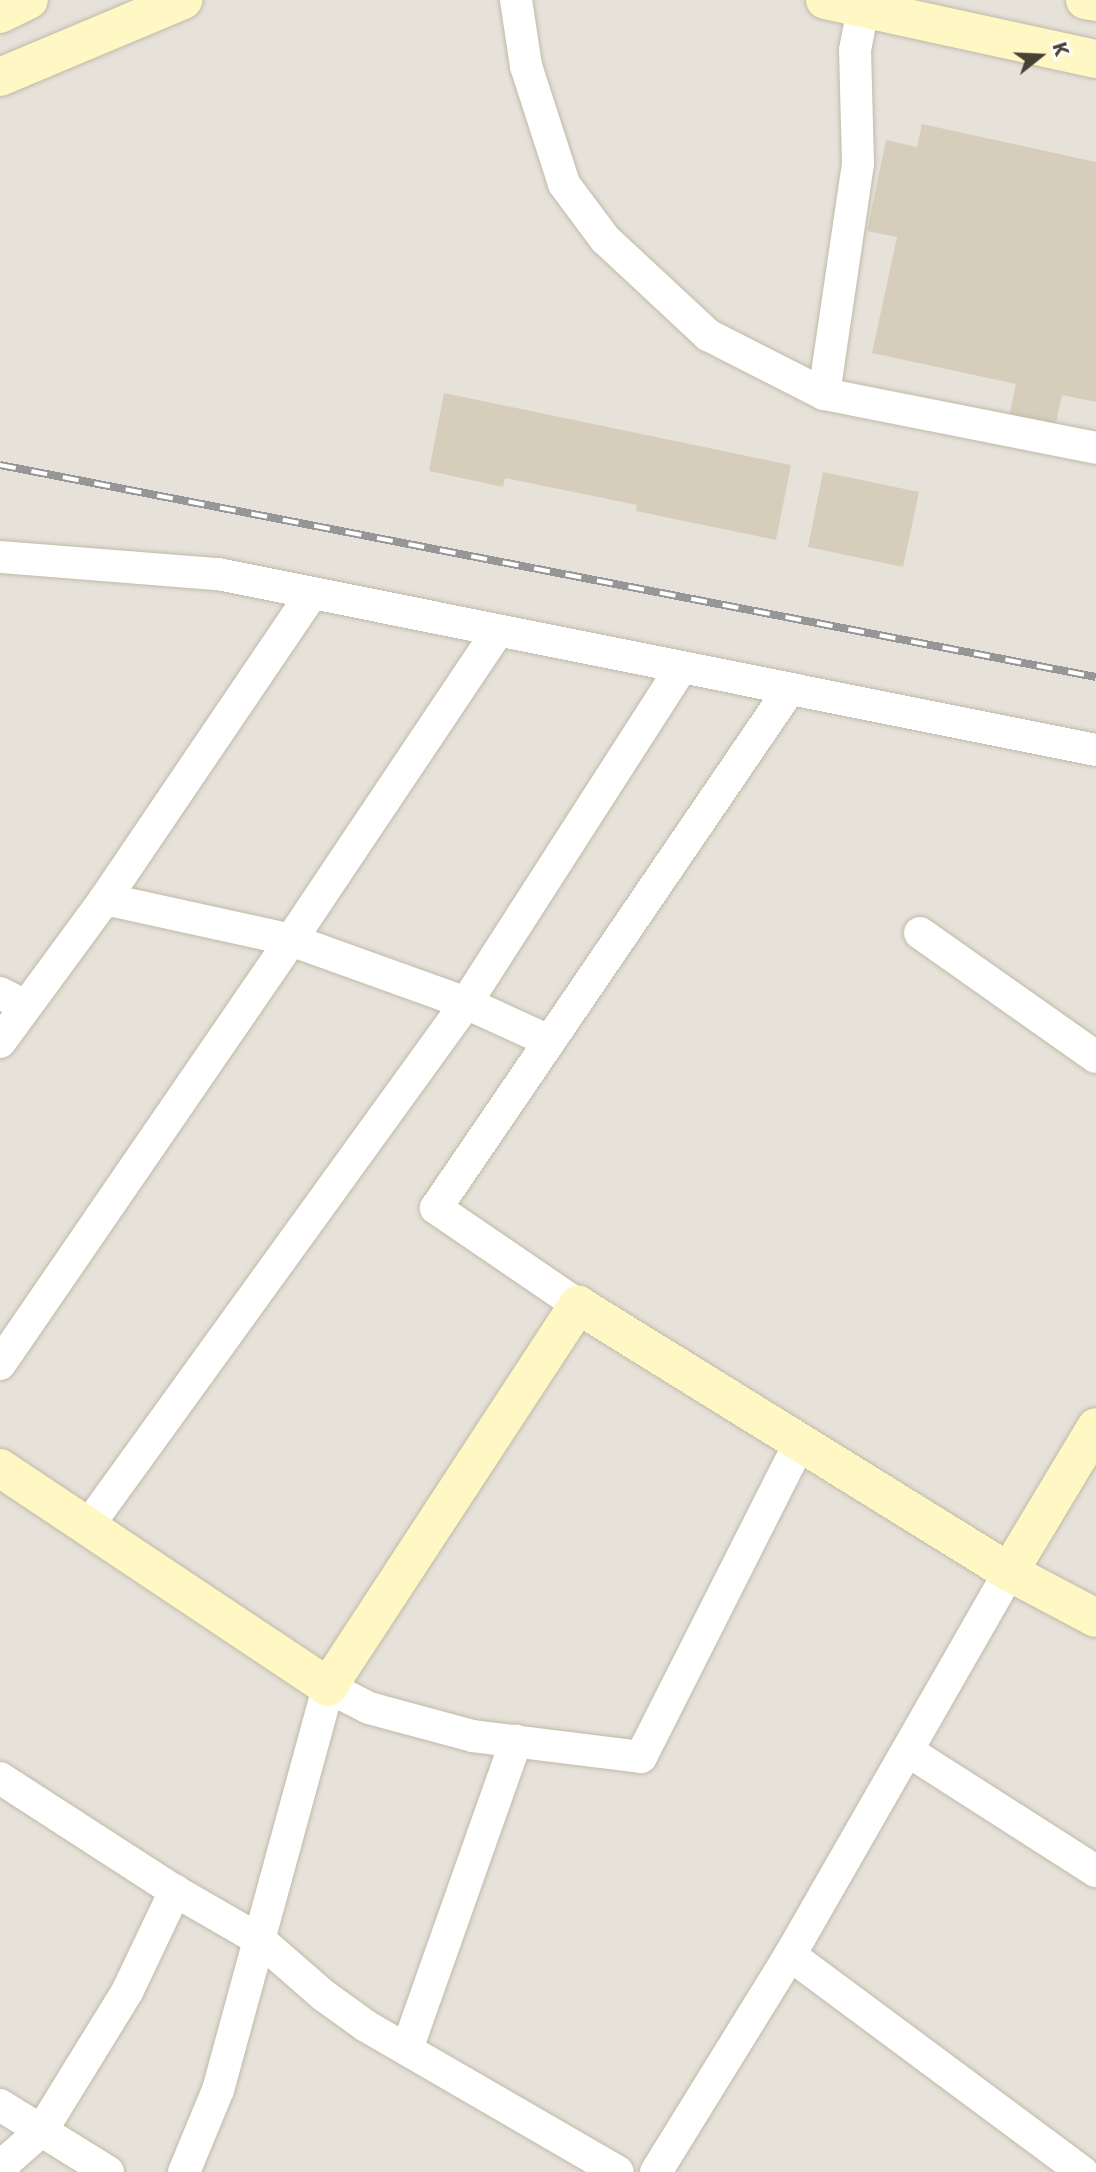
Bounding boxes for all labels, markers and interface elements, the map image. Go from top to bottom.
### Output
north arrow [1005,21,1075,91]
text: K [1046,39,1075,60]

